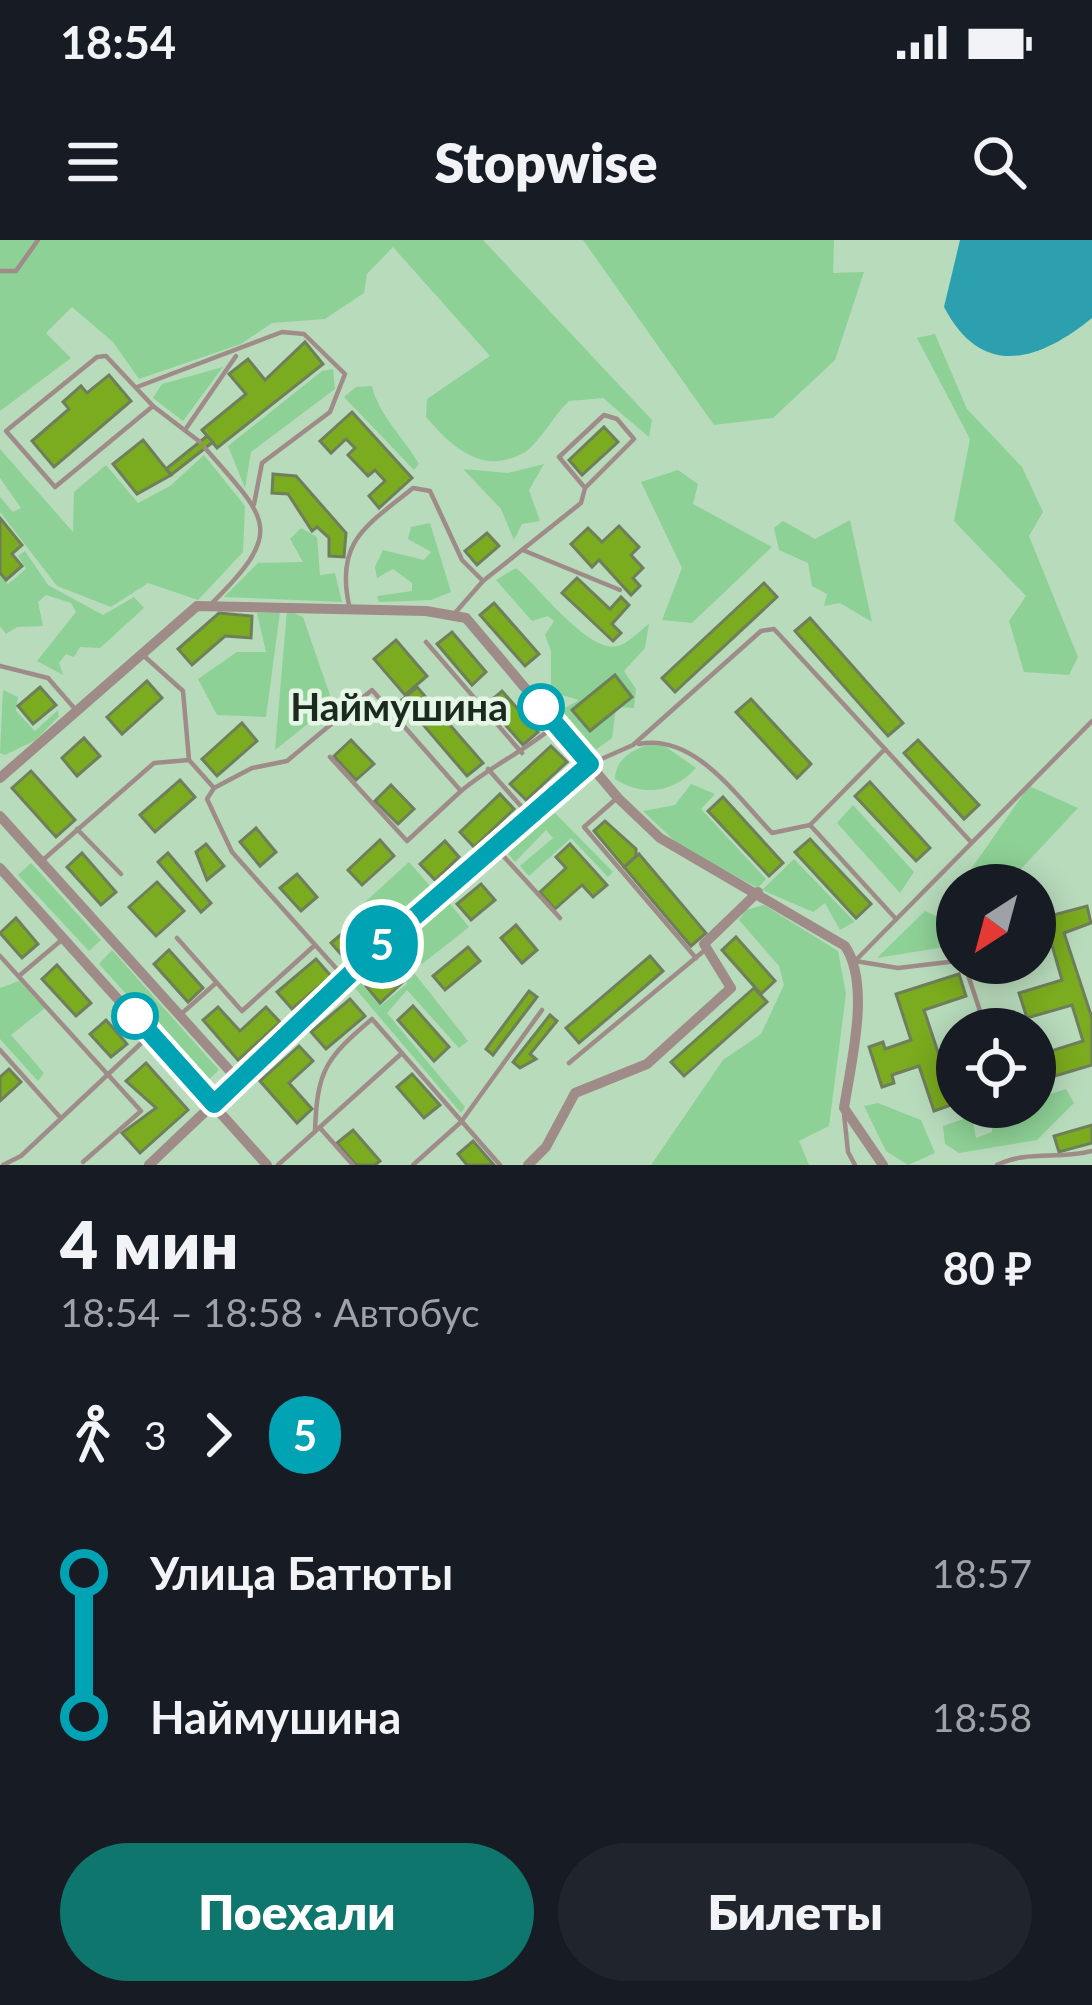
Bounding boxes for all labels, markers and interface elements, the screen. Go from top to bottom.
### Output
text: 18:54 [60,15,176,69]
icon: menu [60,129,126,195]
icon: search [966,129,1032,195]
text: Stopwise [435,130,657,195]
place label: Наймушина [290,683,508,729]
marker: Наймушина [519,685,563,729]
north arrow [936,864,1056,984]
map controls [936,864,1056,1128]
line badge: 5 [343,905,421,983]
text: 5 [370,919,394,969]
unlabelled marker [113,994,157,1038]
button: locate [936,1008,1056,1128]
text: 4 мин [60,1204,238,1283]
text: 80 ₽ [943,1241,1032,1295]
text: 18:54 – 18:58 · Автобус [60,1289,480,1335]
icon: walk [60,1402,126,1468]
icon: forward [185,1402,251,1468]
text: 5 [293,1410,317,1460]
text: 3 [144,1412,167,1458]
text: Улица Батюты [150,1546,453,1600]
text: 18:57 [932,1550,1032,1596]
text: Наймушина [150,1690,401,1744]
text: 18:58 [932,1694,1032,1740]
button: Поехали [60,1843,534,1981]
button: Билеты [558,1843,1032,1981]

